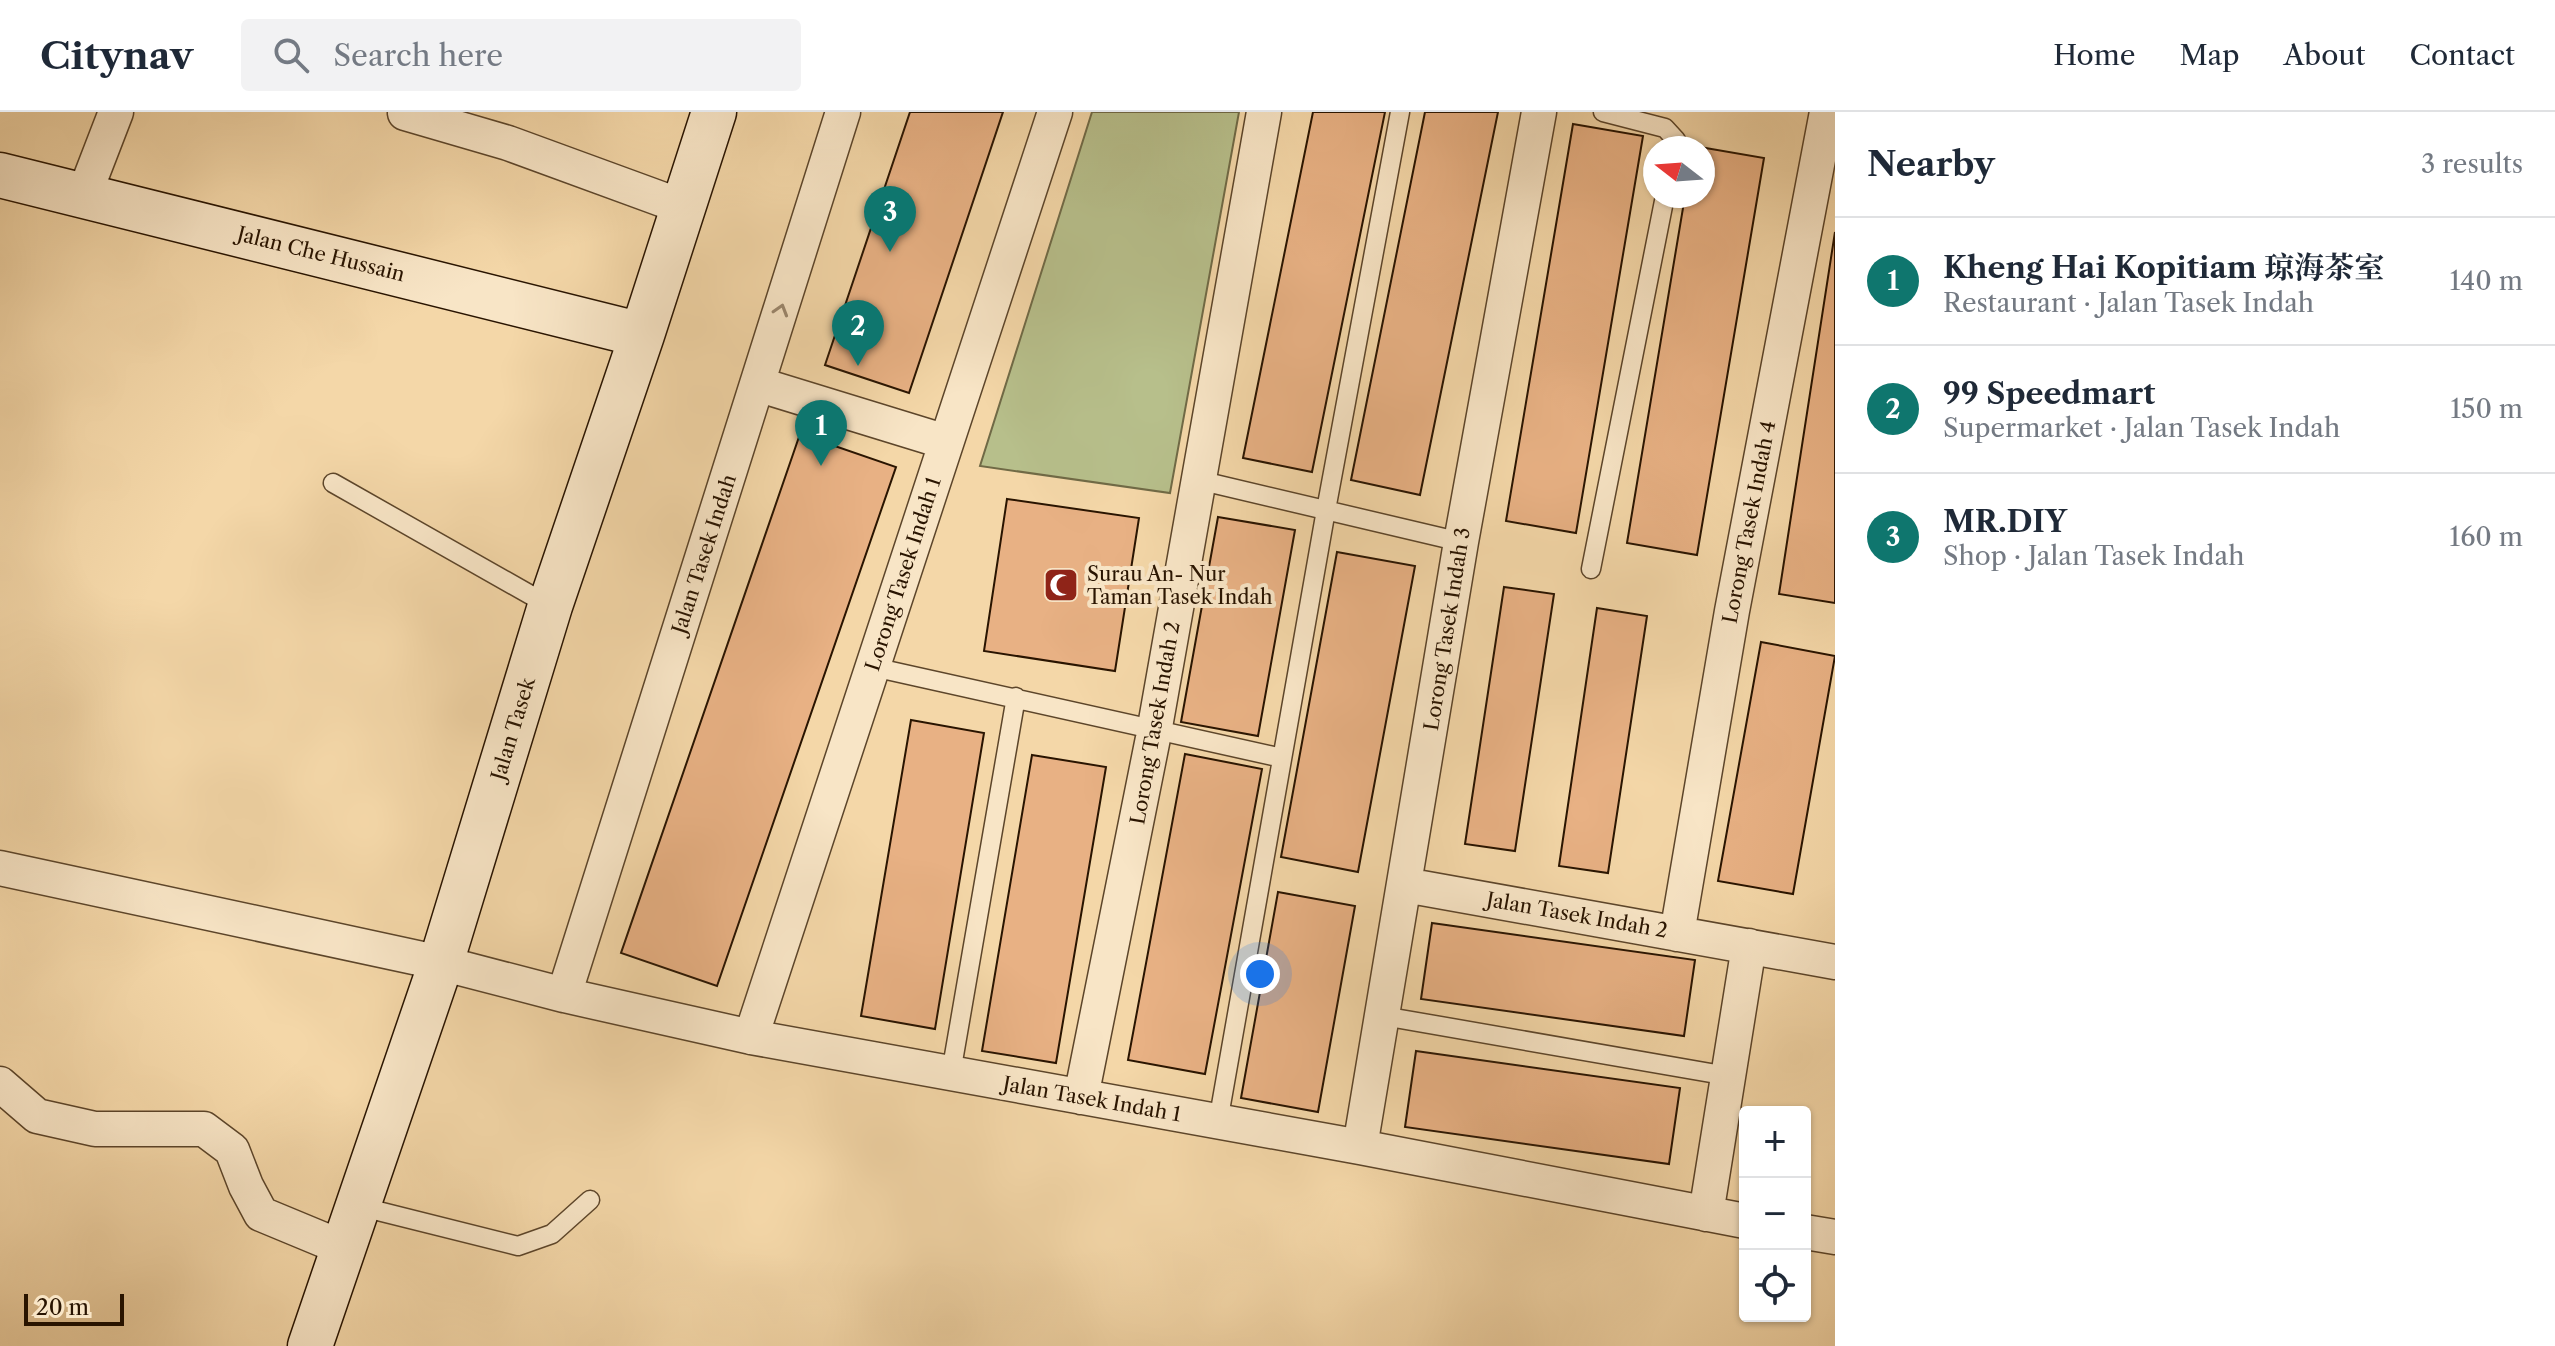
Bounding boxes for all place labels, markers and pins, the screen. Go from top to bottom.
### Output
pin: 3 [864,186,916,252]
pin: 2 [832,300,884,366]
pin: 1 [795,400,847,466]
place label: Surau An- Nur Taman Tasek Indah [1087,562,1273,609]
mosque icon: Surau An- Nur Taman Tasek Indah [1042,566,1080,604]

